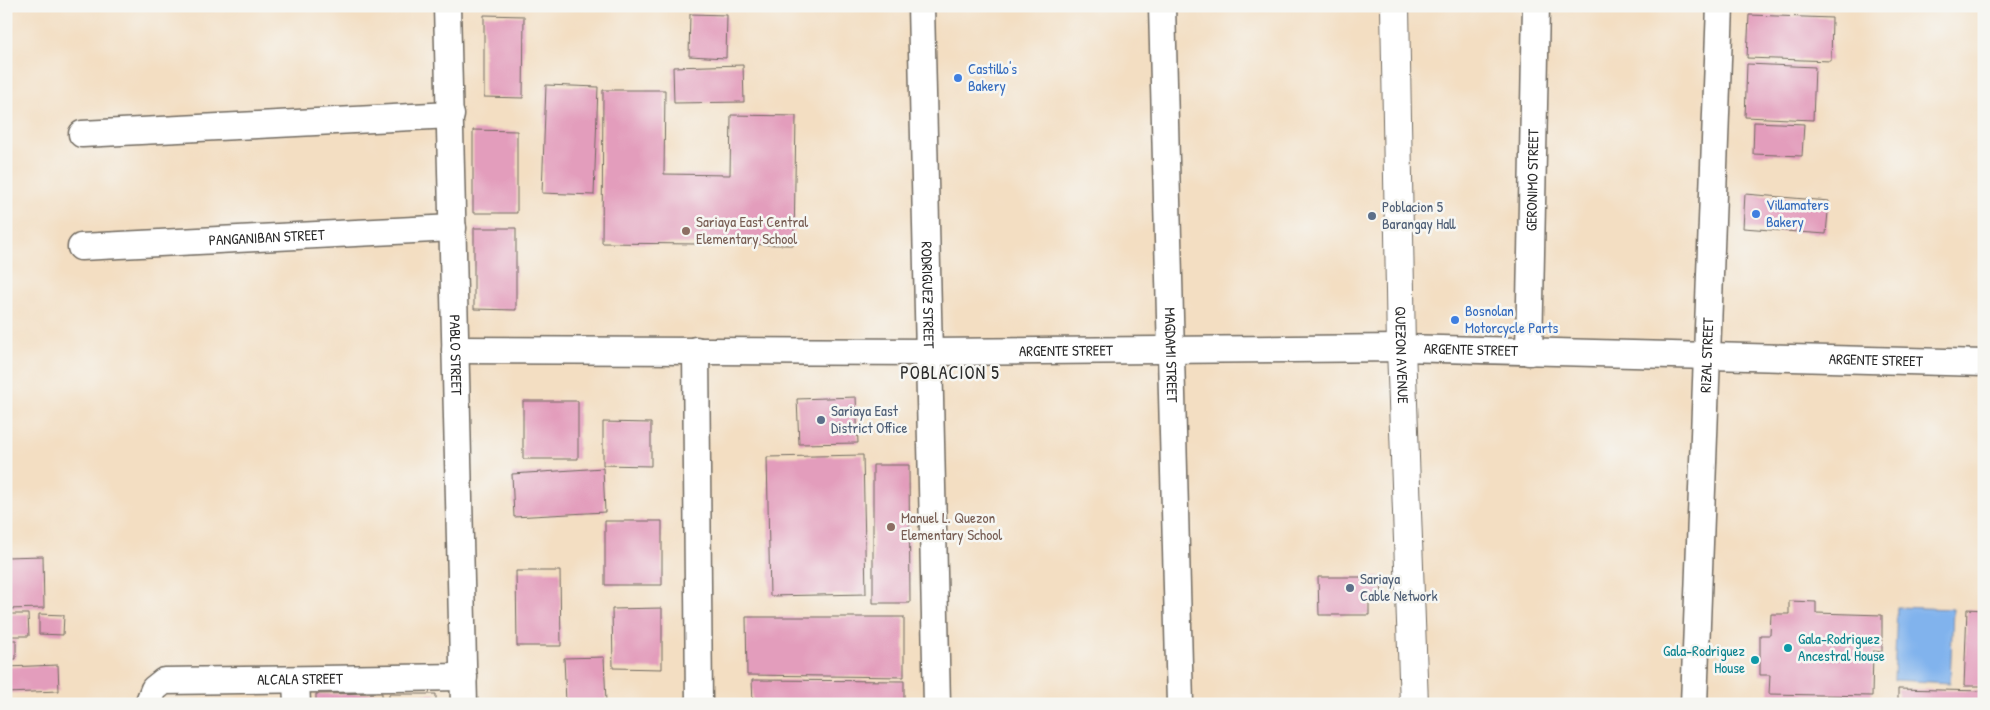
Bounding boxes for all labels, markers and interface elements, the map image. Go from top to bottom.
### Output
place label: Castillo's Bakery [968,58,1017,96]
marker: Castillo's Bakery [952,72,964,84]
street label: GERONIMO STREET [1520,128,1544,231]
place label: Villamaters Bakery [1766,194,1829,232]
place label: Poblacion 5 Barangay Hall [1382,196,1456,234]
marker: Villamaters Bakery [1750,208,1762,220]
marker: Poblacion 5 Barangay Hall [1366,210,1378,222]
place label: Sariaya East Central Elementary School [696,211,808,249]
street label: PANGANIBAN STREET [208,224,326,250]
marker: Sariaya East Central Elementary School [680,225,692,237]
street label: RODRIGUEZ STREET [916,241,940,350]
place label: Bosnolan Motorcycle Parts [1465,300,1558,338]
street label: QUEZON AVENUE [1390,306,1414,404]
street label: MAGDAMI STREET [1160,307,1183,404]
street label: PABLO STREET [445,314,467,396]
marker: Bosnolan Motorcycle Parts [1449,314,1461,326]
street label: RIZAL STREET [1695,316,1718,393]
street label: ARGENTE STREET [1424,338,1519,361]
street label: ARGENTE STREET [1019,339,1114,361]
street label: ARGENTE STREET [1829,348,1924,371]
district label: POBLACION 5 [900,360,1000,385]
place label: Sariaya East District Office [831,400,907,438]
marker: Sariaya East District Office [815,414,827,426]
place label: Manuel L. Quezon Elementary School [901,507,1002,545]
marker: Manuel L. Quezon Elementary School [885,521,897,533]
place label: Sariaya Cable Network [1360,568,1438,606]
marker: Sariaya Cable Network [1344,582,1356,594]
place label: Gala-Rodriguez Ancestral House [1798,628,1885,666]
place label: Gala-Rodriguez House [1663,640,1746,678]
marker: Gala-Rodriguez Ancestral House [1782,642,1794,654]
marker: Gala-Rodriguez House [1749,654,1761,666]
street label: ALCALA STREET [257,668,344,690]

